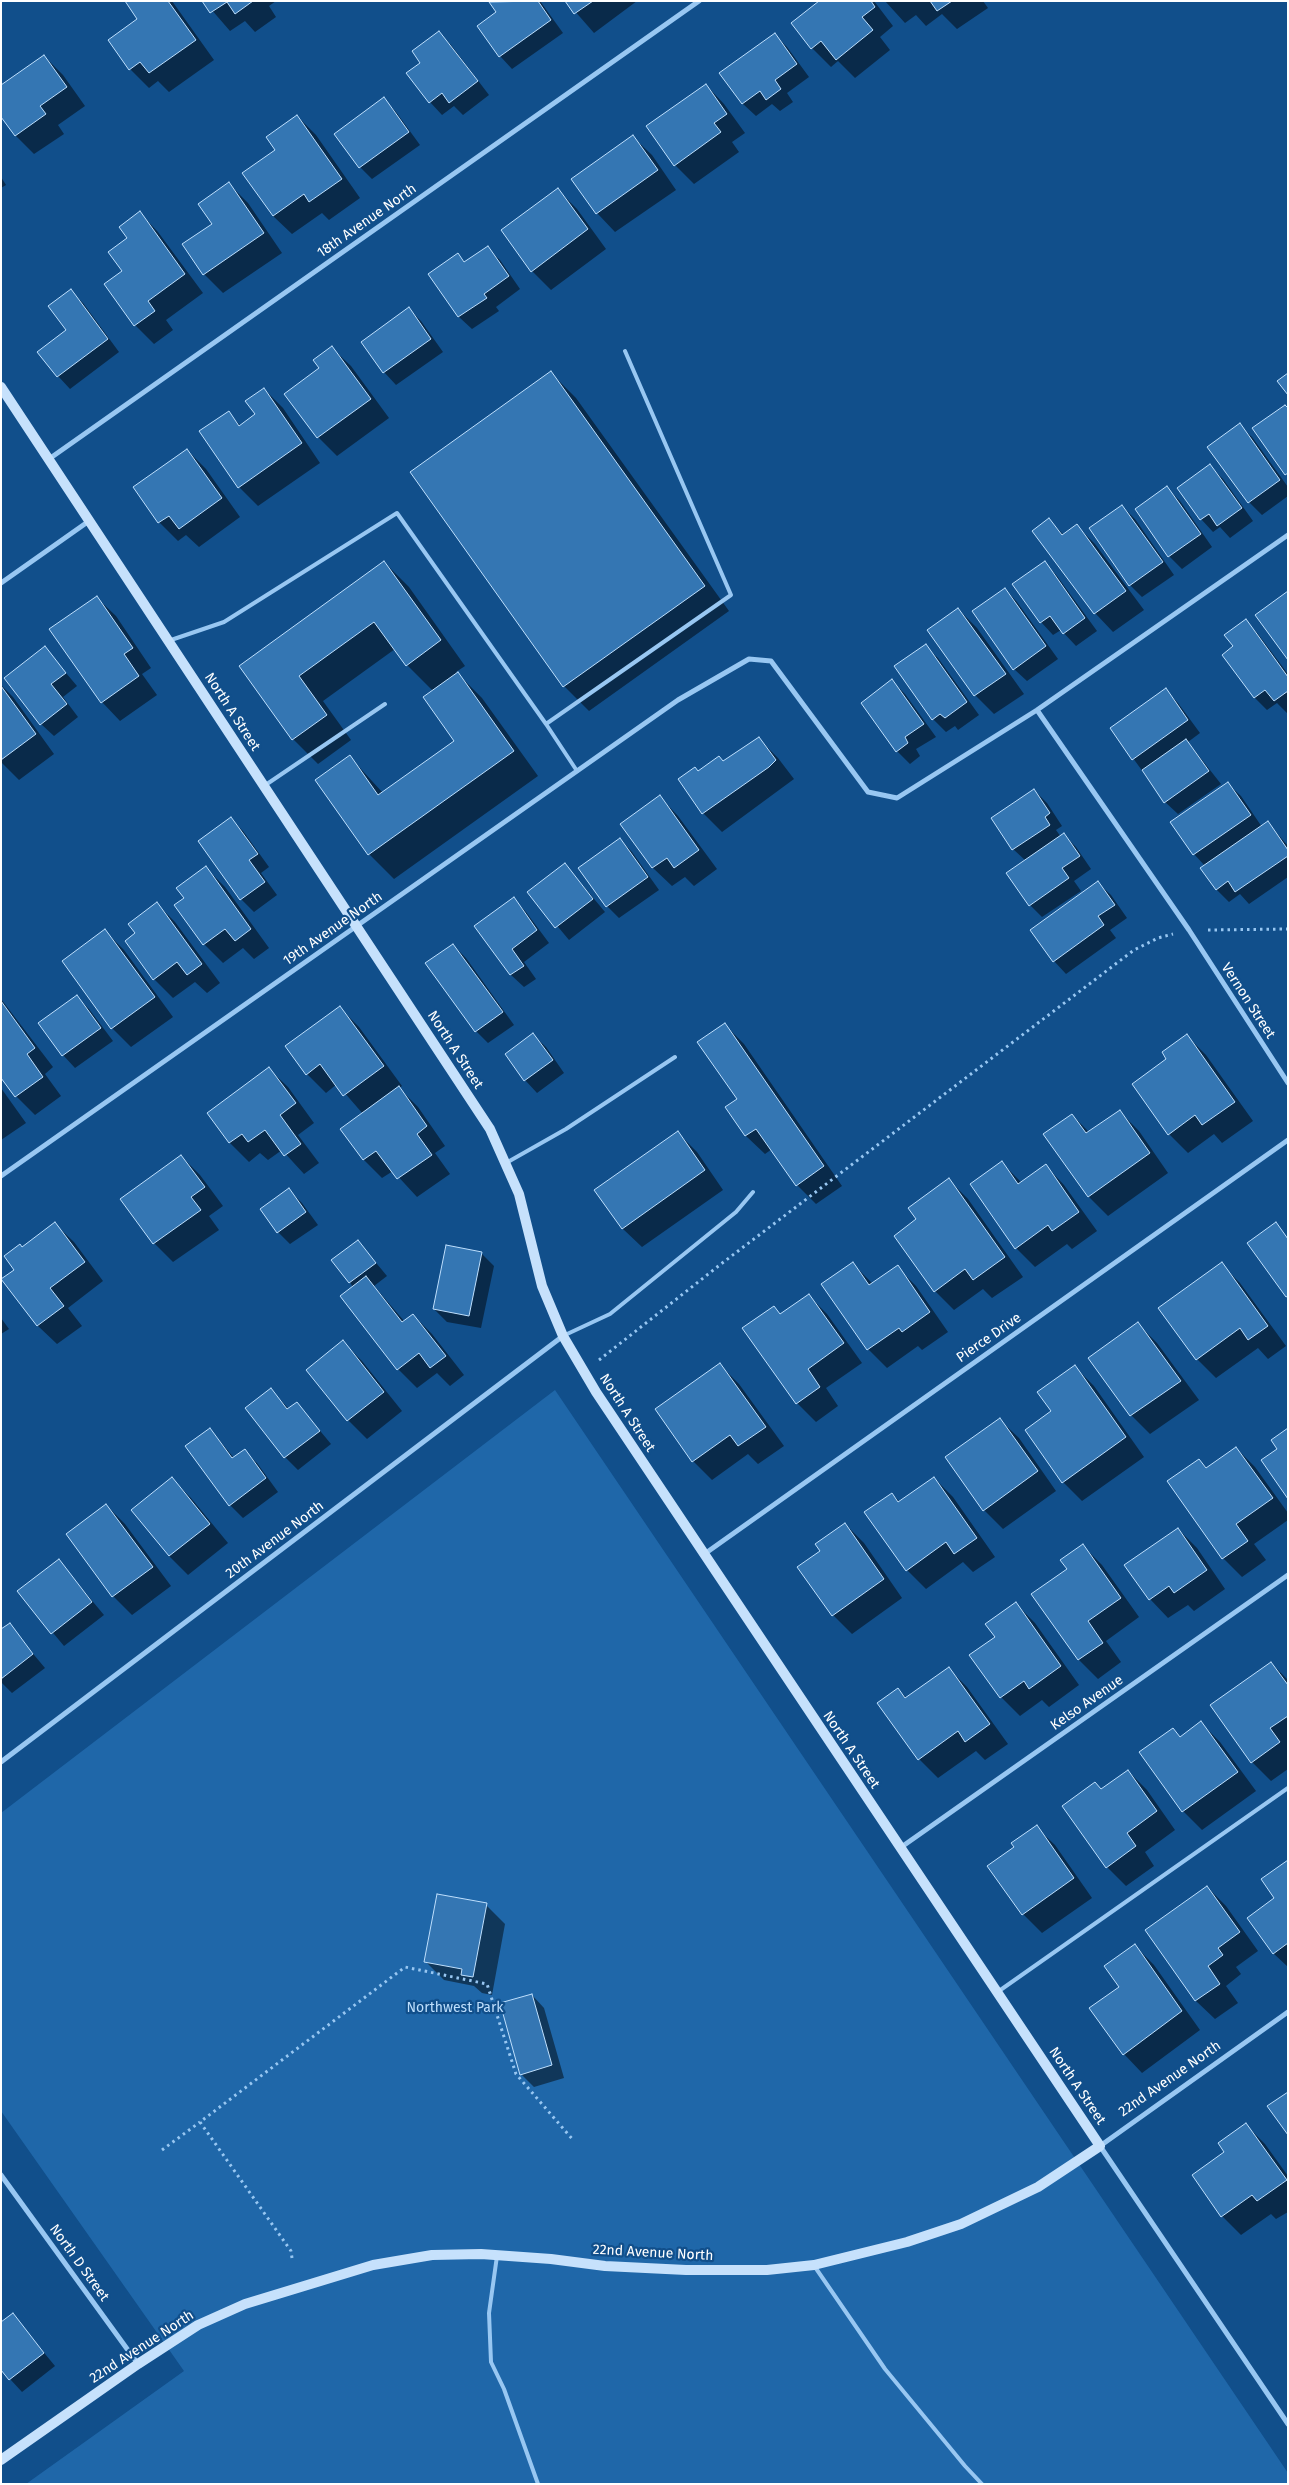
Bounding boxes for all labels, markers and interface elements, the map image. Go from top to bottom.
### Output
street label: 18th Avenue North [314,180,420,262]
street label: North A Street [200,670,264,754]
street label: 19th Avenue North [280,889,386,969]
street label: Vernon Street [1217,960,1279,1042]
street label: North A Street [423,1008,487,1092]
street label: Pierce Drive [953,1310,1025,1366]
street label: North A Street [595,1371,659,1455]
street label: 20th Avenue North [223,1498,327,1582]
street label: Kelso Avenue [1048,1672,1126,1734]
street label: North A Street [819,1708,883,1792]
park label: Northwest Park [407,2000,503,2016]
street label: 22nd Avenue North [1116,2037,1224,2121]
street label: North A Street [1045,2044,1109,2128]
street label: North D Street [46,2221,112,2305]
street label: 22nd Avenue North [592,2241,714,2265]
street label: 22nd Avenue North [87,2307,197,2387]

